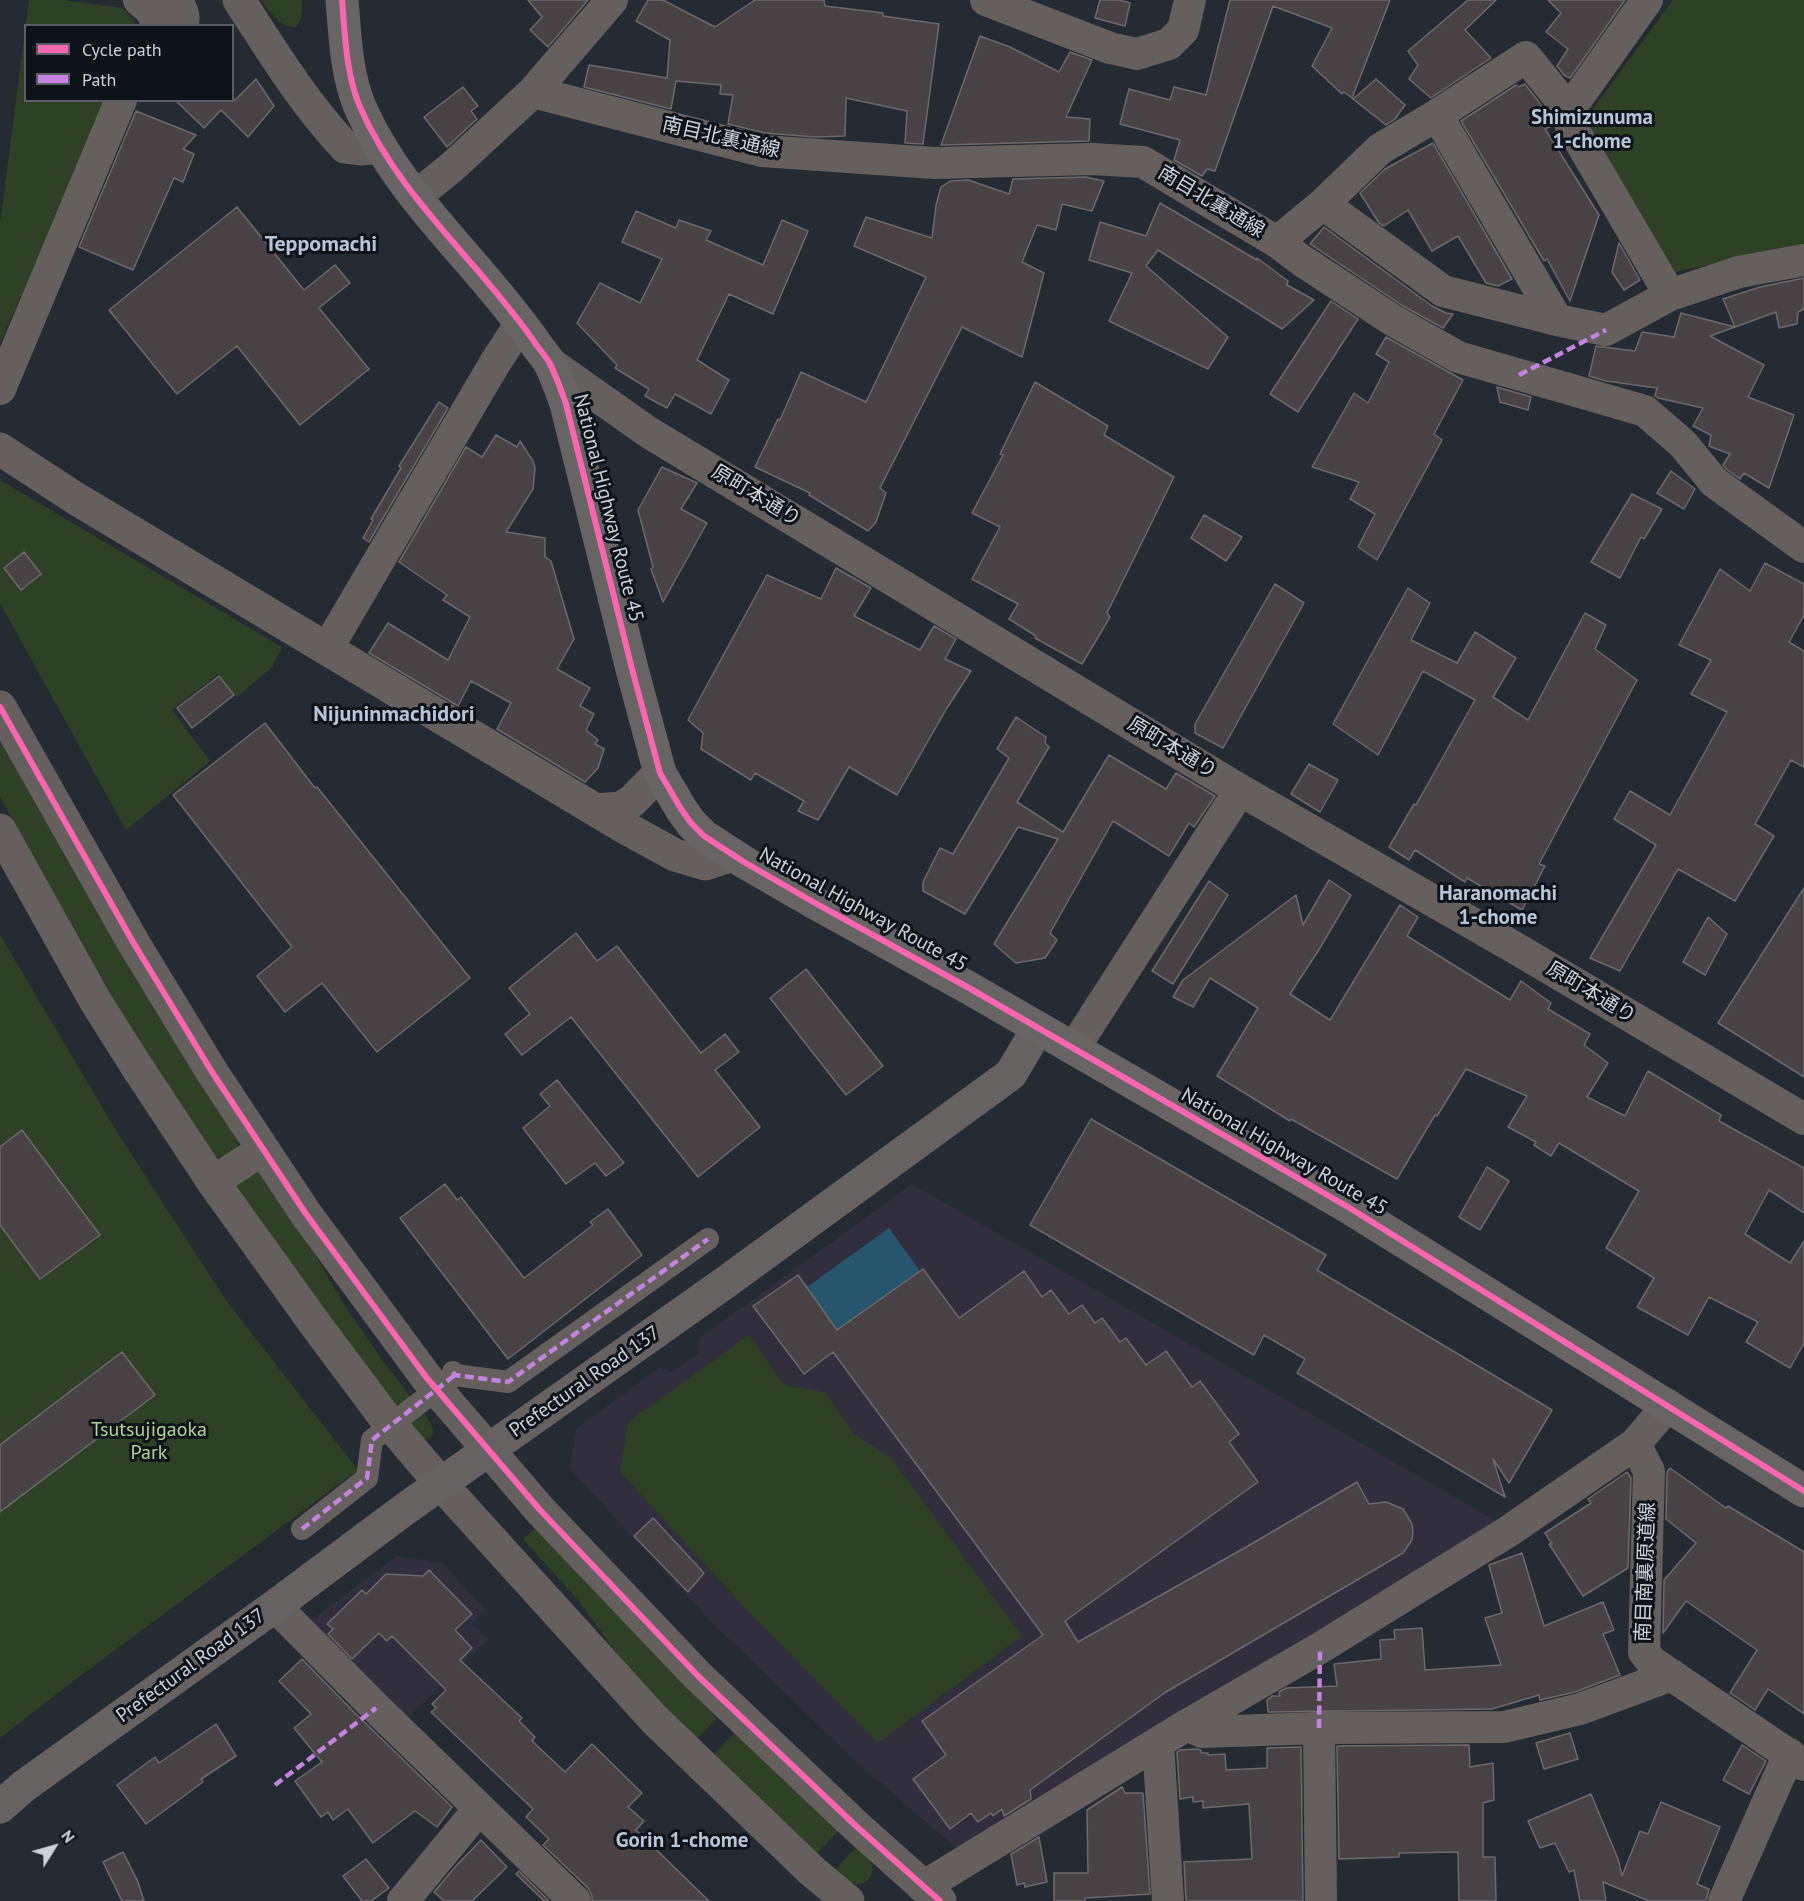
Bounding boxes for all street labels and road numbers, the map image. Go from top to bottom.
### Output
street label: 南目北裏通線 [660,113,782,163]
street label: 南目北裏通線 [1153,161,1269,243]
street label: National Highway Route 45 [568,391,648,625]
street label: 原町本通り [707,460,805,532]
street label: 原町本通り [1123,712,1221,784]
street label: National Highway Route 45 [755,843,971,977]
street label: 原町本通り [1542,957,1640,1029]
street label: National Highway Route 45 [1177,1083,1391,1221]
street label: Prefectural Road 137 [505,1321,665,1443]
street label: 南目南裏原道線 [1632,1502,1660,1642]
street label: Prefectural Road 137 [112,1604,270,1728]

